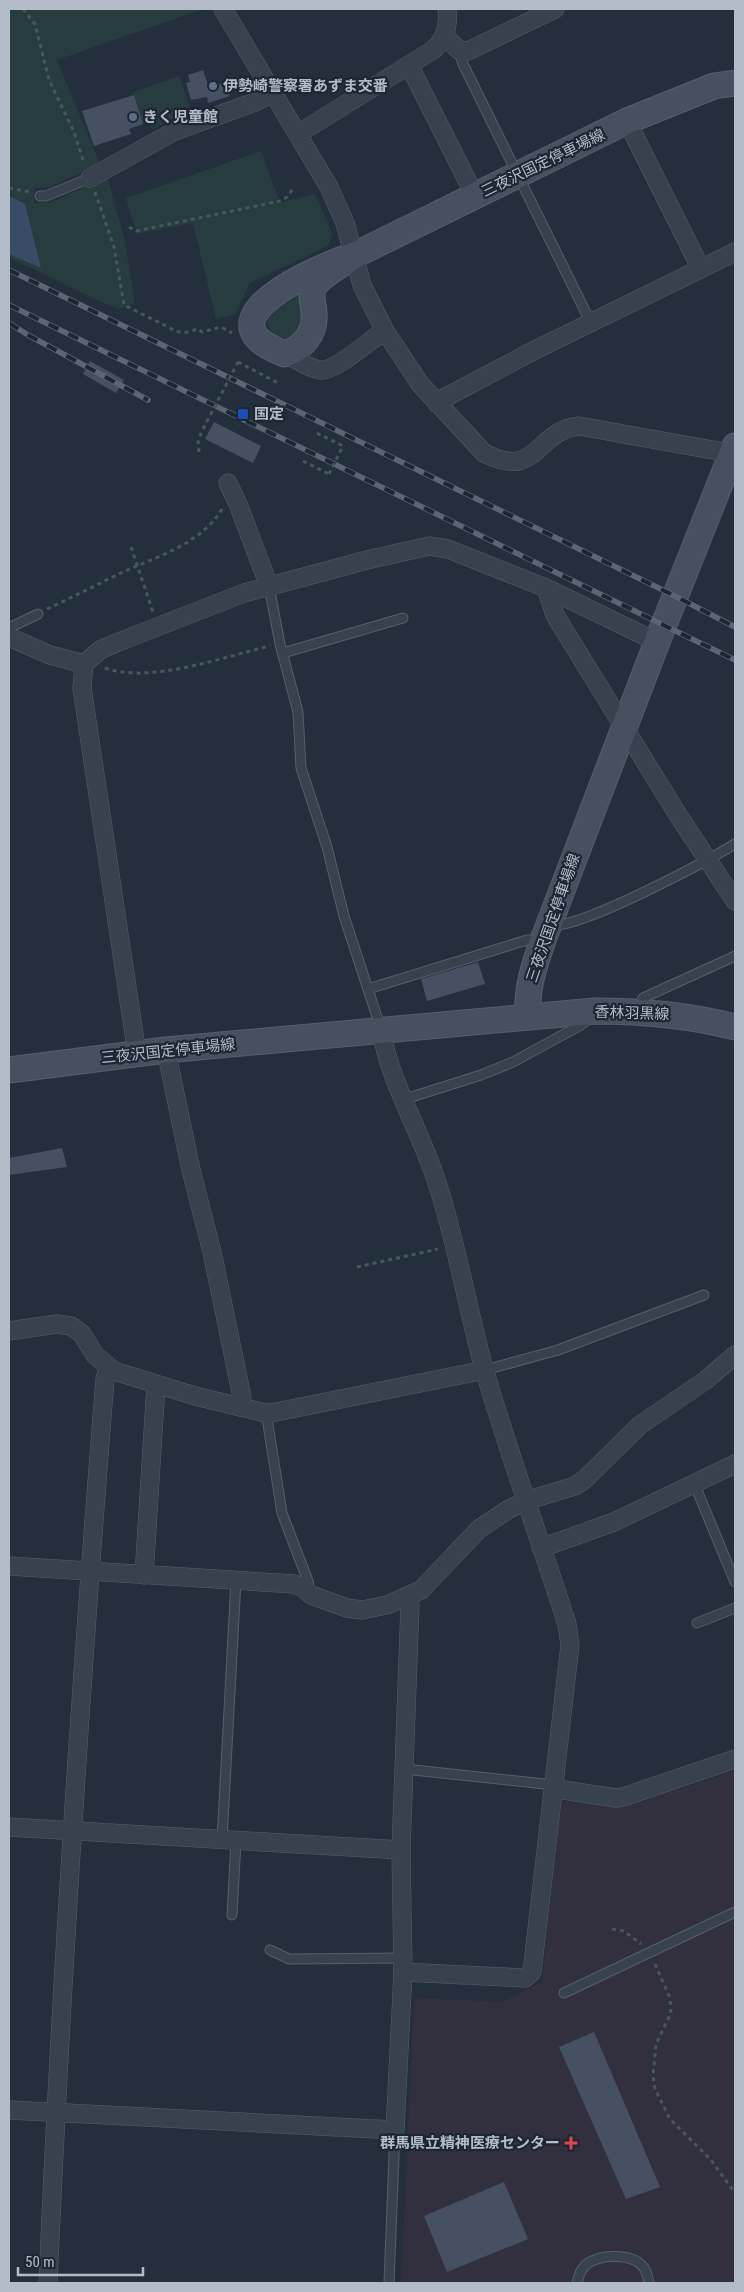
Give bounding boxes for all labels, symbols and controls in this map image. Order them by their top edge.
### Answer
place label: 伊勢崎警察署あずま交番 [223,77,388,95]
marker: 伊勢崎警察署あずま交番 [207,80,219,92]
place label: きく児童館 [143,108,218,126]
marker: きく児童館 [127,111,139,123]
street label: 三夜沢国定停車場線 [478,125,608,201]
place label: 国定 [254,405,284,423]
marker: 国定 [236,407,250,421]
street label: 三夜沢国定停車場線 [523,851,583,985]
street label: 香林羽黒線 [594,1003,670,1023]
street label: 三夜沢国定停車場線 [100,1035,236,1067]
place label: 群馬県立精神医療センター [380,2134,560,2152]
marker: 群馬県立精神医療センター [564,2136,578,2150]
scale bar [18,2244,142,2276]
text: 50 m [25,2253,55,2271]

